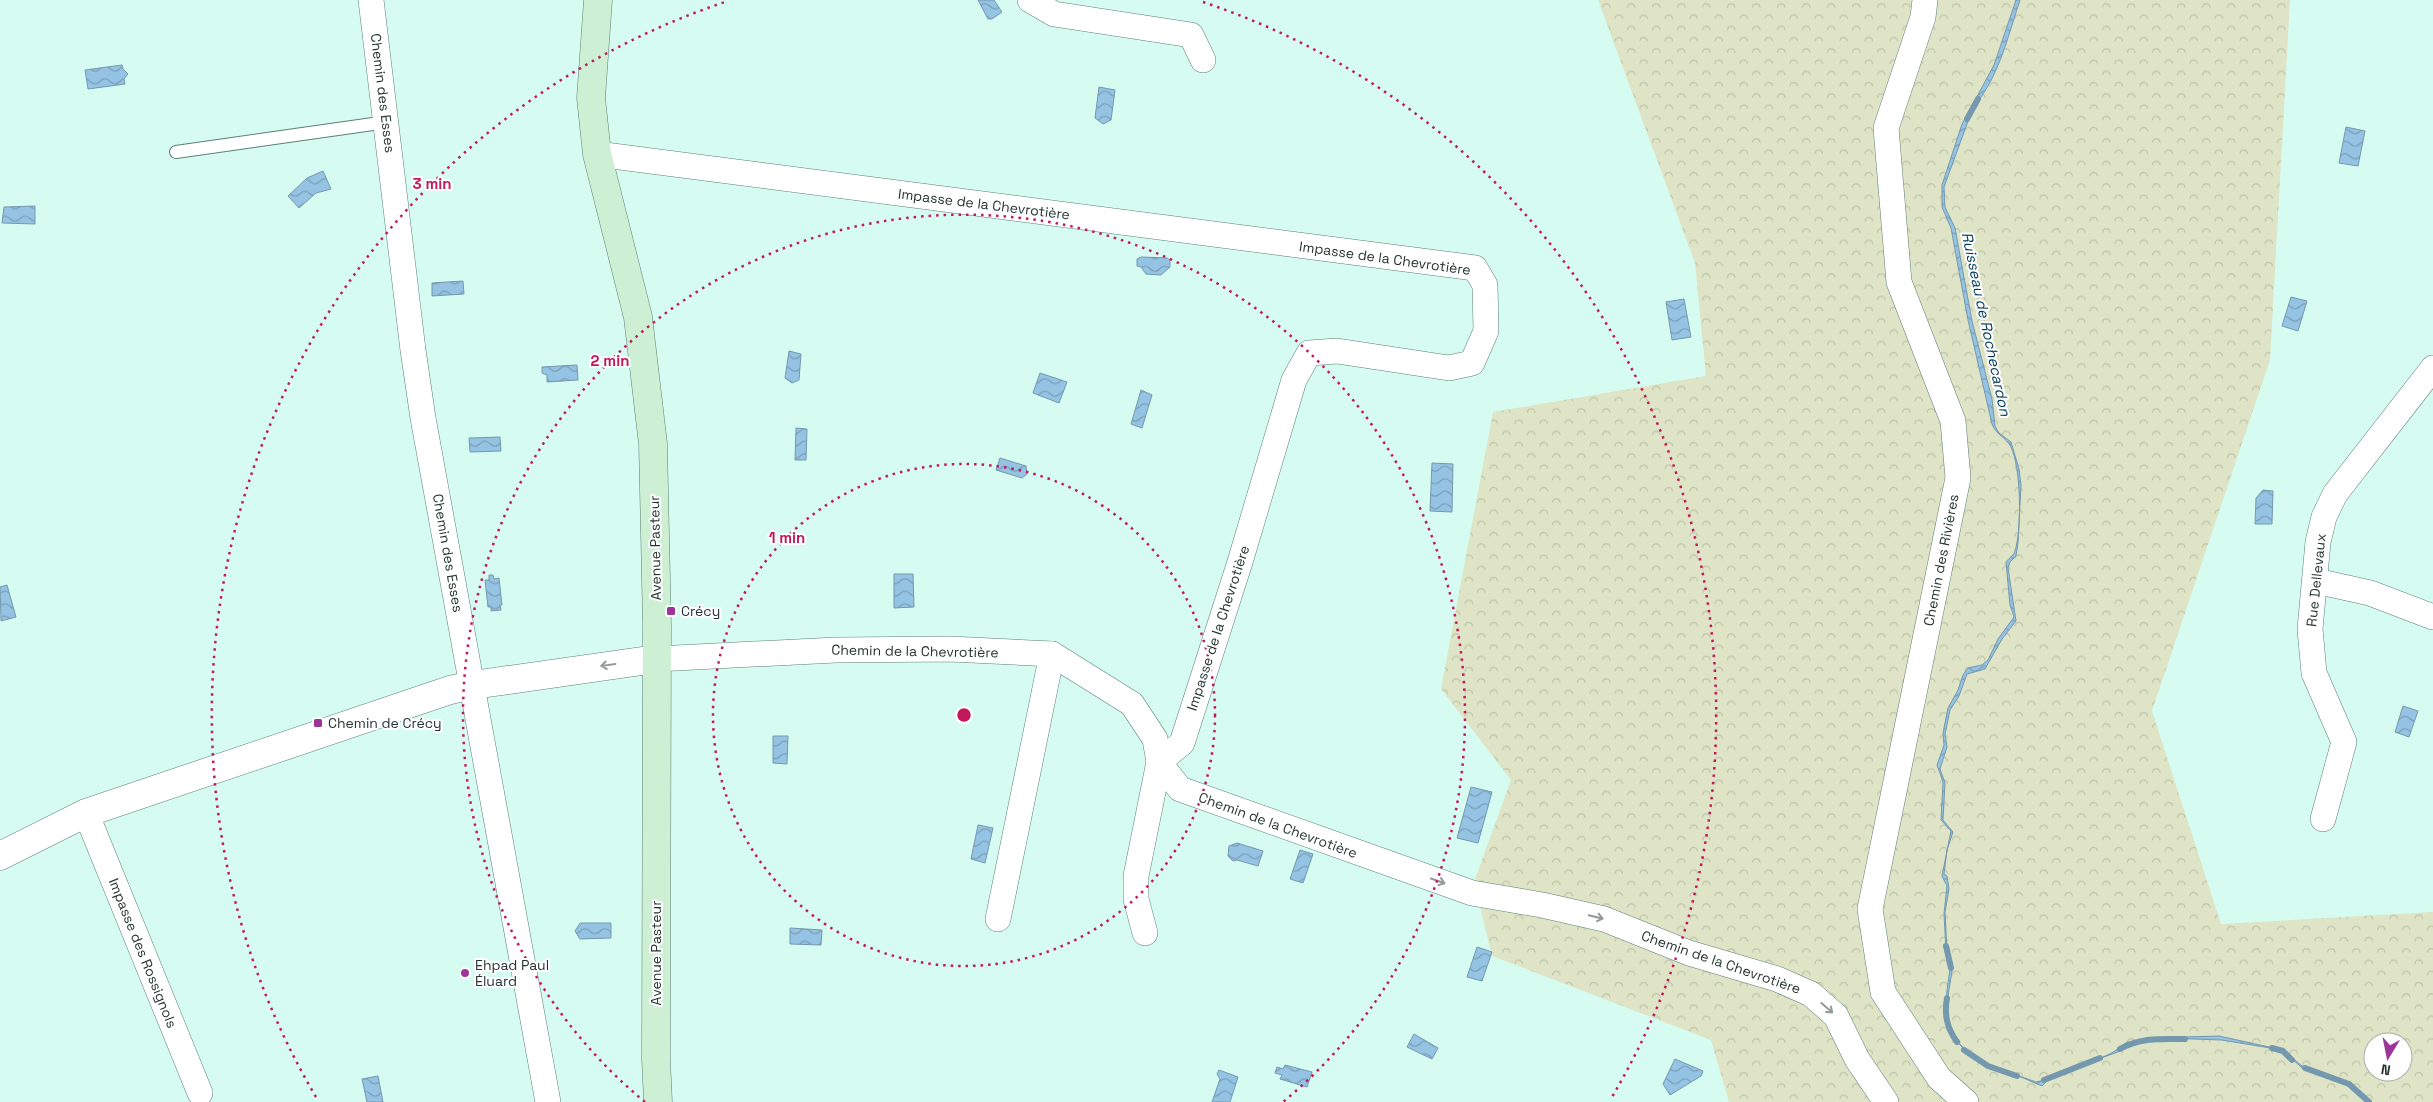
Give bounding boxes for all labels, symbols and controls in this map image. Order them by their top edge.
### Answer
street label: Chemin des Esses [367,32,399,154]
text: 3 min [413,174,451,193]
street label: Impasse de la Chevrotière [897,185,1071,223]
water label: Ruisseau de Rochecardon [1958,230,2015,418]
street label: Impasse de la Chevrotière [1298,237,1472,279]
text: 2 min [591,351,629,370]
street label: Chemin des Esses [429,492,467,614]
street label: Chemin des Rivières [1919,493,1963,627]
street label: Avenue Pasteur [645,495,665,601]
text: 1 min [769,528,805,547]
street label: Rue Dellevaux [2302,532,2330,628]
street label: Impasse de la Chevrotière [1183,543,1253,713]
place label: Crécy [681,602,720,620]
marker: Crécy [665,605,677,617]
street label: Chemin de la Chevrotière [831,641,999,661]
one-way arrow [600,661,616,671]
centre of rings [955,706,973,724]
place label: Chemin de Crécy [328,714,442,732]
marker: Chemin de Crécy [312,717,324,729]
street label: Chemin de la Chevrotière [1196,788,1360,862]
street label: Impasse des Rossignols [105,875,181,1031]
one-way arrow [1429,877,1445,887]
street label: Avenue Pasteur [647,901,665,1005]
one-way arrow [1587,913,1603,922]
street label: Chemin de la Chevrotière [1639,926,1803,998]
place label: Ehpad Paul Éluard [475,956,549,990]
marker: Ehpad Paul Éluard [459,967,471,979]
one-way arrow [1820,1002,1833,1014]
north arrow [2363,1032,2413,1082]
text: N [2380,1060,2392,1079]

